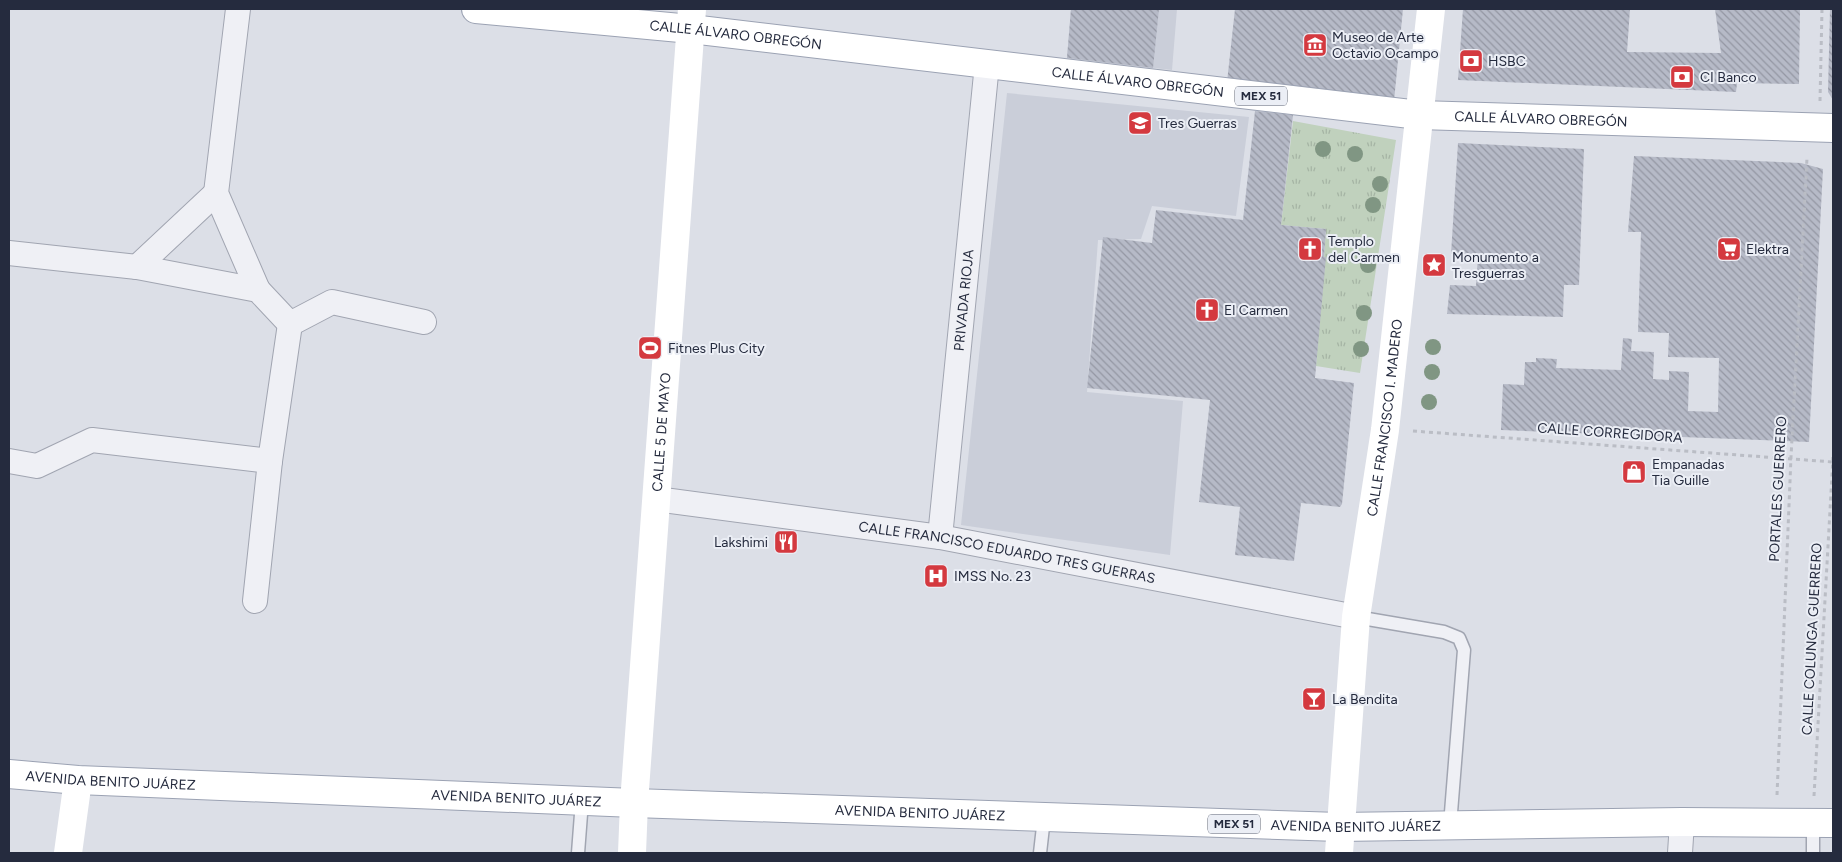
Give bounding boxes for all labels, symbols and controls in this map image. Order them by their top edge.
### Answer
street label: CALLE ÁLVARO OBREGÓN [649,17,823,53]
place label: Museo de Arte Octavio Ocampo [1332,29,1439,62]
museum icon: Museo de Arte Octavio Ocampo [1302,32,1328,58]
bank icon: HSBC [1458,48,1484,74]
place label: HSBC [1488,53,1526,70]
street label: CALLE ÁLVARO OBREGÓN [1051,63,1225,100]
bank icon: CI Banco [1669,64,1695,90]
place label: CI Banco [1700,69,1757,86]
road number: MEX 51 [1235,86,1287,105]
street label: CALLE ÁLVARO OBREGÓN [1454,108,1628,130]
school or university icon: Tres Guerras [1127,110,1153,136]
place label: Tres Guerras [1158,115,1237,132]
place label: Templo del Carmen [1328,233,1400,266]
church icon: Templo del Carmen [1297,236,1323,262]
supermarket icon: Elektra [1716,236,1742,262]
place label: Elektra [1746,241,1789,258]
street label: PRIVADA RIOJA [950,248,977,352]
place label: Monumento a Tresguerras [1452,249,1539,282]
place icon: Monumento a Tresguerras [1421,252,1447,278]
church icon: El Carmen [1194,297,1220,323]
place label: El Carmen [1224,302,1288,319]
street label: CALLE FRANCISCO I. MADERO [1363,318,1406,517]
sports icon: Fitnes Plus City [637,335,663,361]
place label: Fitnes Plus City [668,340,765,357]
street label: CALLE 5 DE MAYO [648,372,674,492]
street label: PORTALES GUERRERO [1766,416,1790,562]
street label: CALLE CORREGIDORA [1537,419,1684,447]
place label: Empanadas Tia Guille [1652,456,1724,489]
shop icon: Empanadas Tia Guille [1621,459,1647,485]
street label: CALLE FRANCISCO EDUARDO TRES GUERRAS [858,518,1157,587]
restaurant icon: Lakshimi [773,529,799,555]
place label: Lakshimi [714,534,768,551]
street label: CALLE COLUNGA GUERRERO [1798,542,1826,736]
hospital icon: IMSS No. 23 [923,563,949,589]
place label: IMSS No. 23 [954,568,1031,585]
bar icon: La Bendita [1301,686,1327,712]
place label: La Bendita [1332,691,1398,708]
street label: AVENIDA BENITO JUÁREZ [25,767,196,793]
street label: AVENIDA BENITO JUÁREZ [431,786,602,810]
street label: AVENIDA BENITO JUÁREZ [835,801,1006,824]
road number: MEX 51 [1208,814,1260,834]
street label: AVENIDA BENITO JUÁREZ [1270,816,1441,836]

